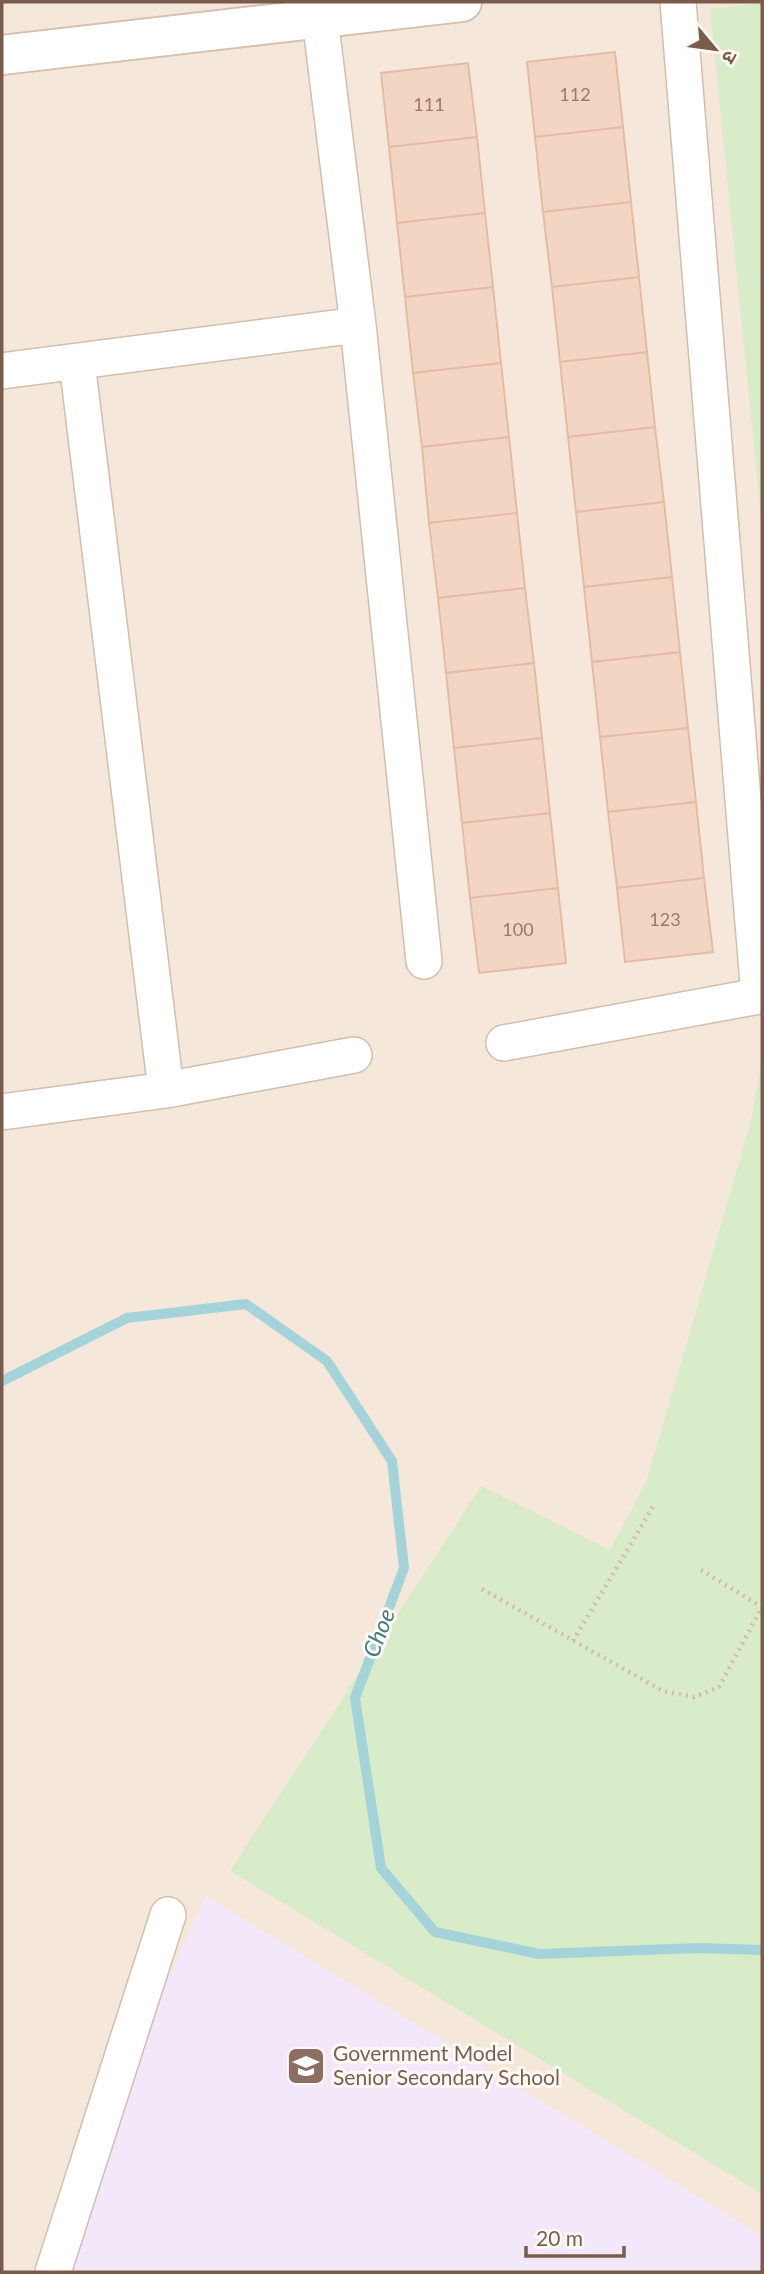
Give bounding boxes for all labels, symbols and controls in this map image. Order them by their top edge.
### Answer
north arrow [680,14,750,84]
text: उ [717,47,743,69]
house number: 112 [559,83,591,105]
house number: 111 [413,93,445,115]
house number: 123 [649,908,681,930]
house number: 100 [502,918,534,940]
water label: Choe [356,1605,400,1661]
place label: Government Model Senior Secondary School [333,2040,560,2089]
school or university icon: Government Model Senior Secondary School [285,2045,327,2087]
scale bar [526,2214,624,2258]
text: 20 m [536,2225,583,2250]

